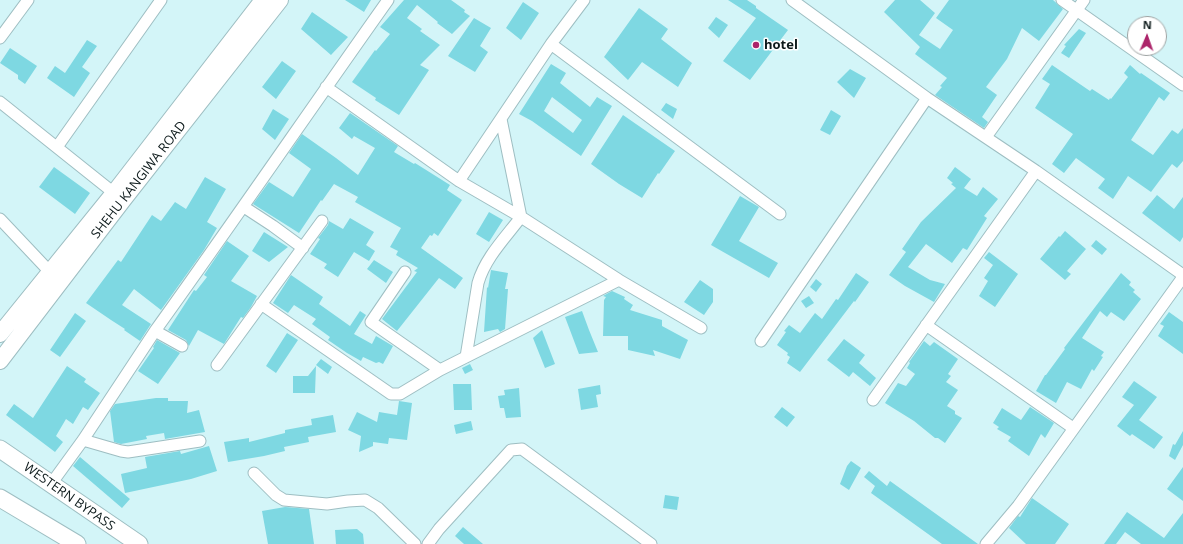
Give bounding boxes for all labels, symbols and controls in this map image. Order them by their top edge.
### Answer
north arrow [1127,16,1167,56]
text: N [1143,17,1152,32]
place label: hotel [764,37,798,53]
marker: hotel [751,40,761,50]
street label: SHEHU KANGIWA ROAD [88,118,190,242]
street label: WESTERN BYPASS [20,460,118,534]

